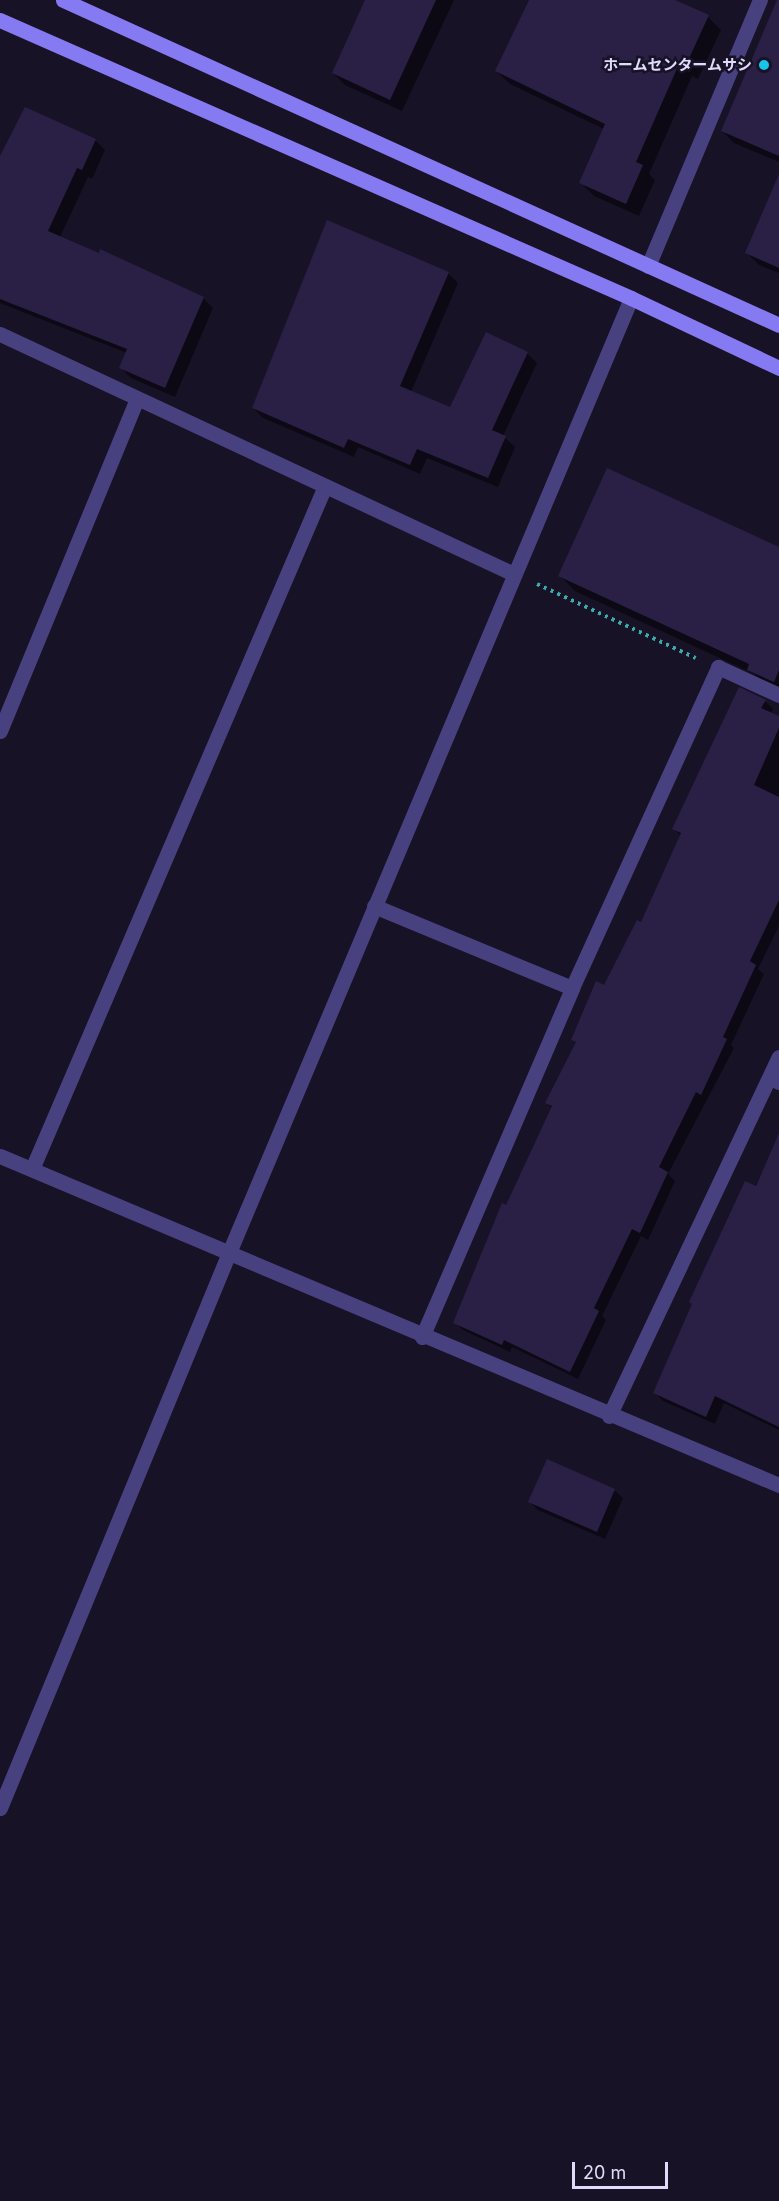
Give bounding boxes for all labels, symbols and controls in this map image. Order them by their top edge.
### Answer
place label: ホームセンタームサシ [602,56,752,74]
marker: ホームセンタームサシ [757,58,771,72]
scale bar [575,2150,671,2188]
text: 20 m [583,2162,626,2183]

